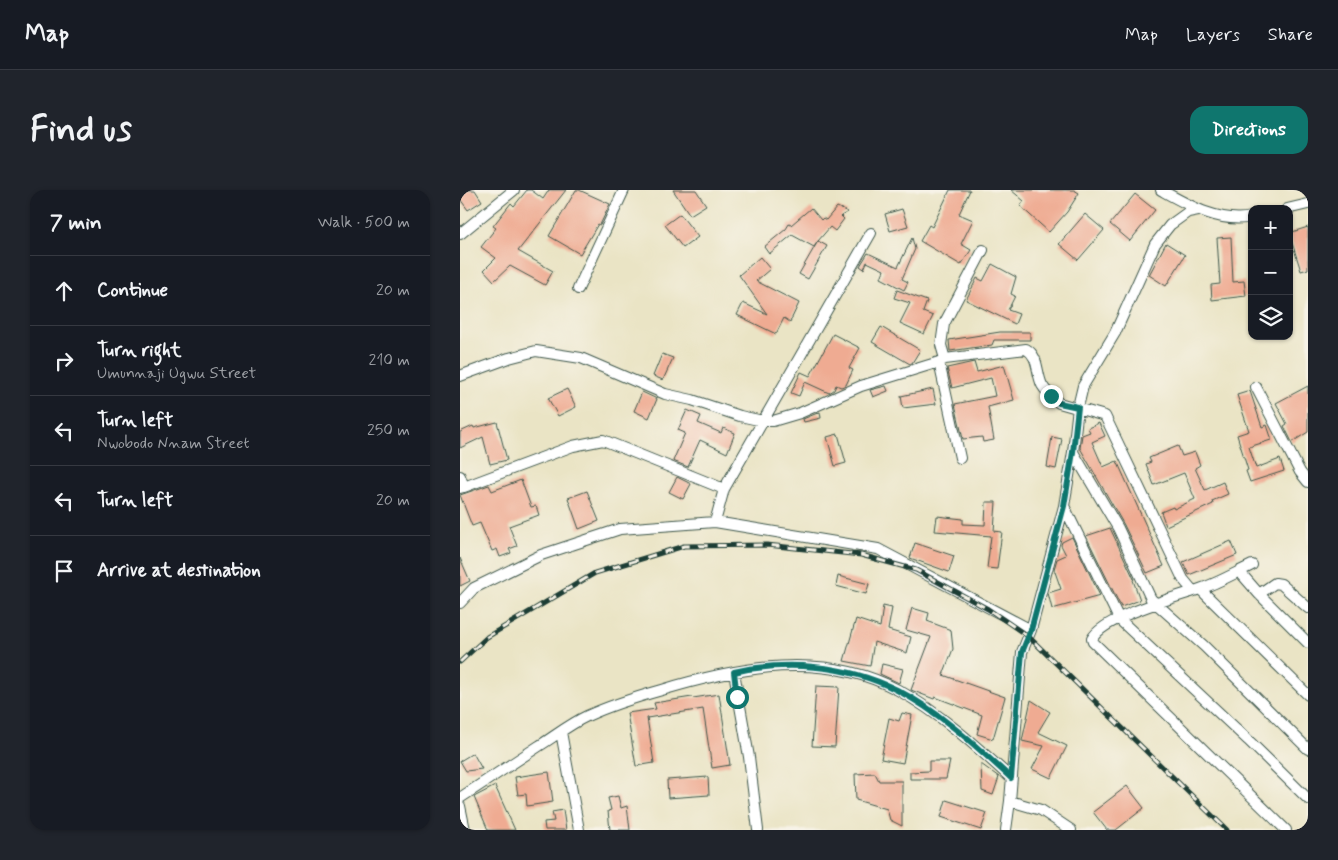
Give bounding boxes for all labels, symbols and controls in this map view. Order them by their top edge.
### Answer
text: Map [25,19,69,50]
text: Map [1125,23,1158,47]
text: Layers [1186,23,1240,47]
text: Share [1268,23,1313,47]
button: Directions [1190,106,1308,154]
text: Find us [30,107,132,153]
map controls [1248,205,1293,340]
button: + [1248,205,1293,250]
text: 7 min [50,209,102,237]
text: Walk · 500 m [318,212,410,233]
button: − [1248,250,1293,295]
icon: ahead [50,277,78,305]
text: Continue [97,278,168,303]
text: 20 m [376,280,410,301]
button: layers [1248,295,1293,340]
text: Turn right [97,338,181,363]
icon: right [50,347,78,375]
text: 210 m [369,350,410,371]
text: Umunnaji Ugwu Street [97,363,256,384]
route end [1040,385,1063,408]
text: Turn left [97,408,173,433]
icon: left [50,417,78,445]
text: 250 m [367,420,410,441]
text: Nwobodo Nnam Street [97,433,249,454]
icon: left [50,487,78,515]
text: Turn left [97,488,173,513]
text: 20 m [376,490,410,511]
icon: arrive [50,557,78,585]
text: Arrive at destination [97,558,261,583]
route start [726,686,749,709]

